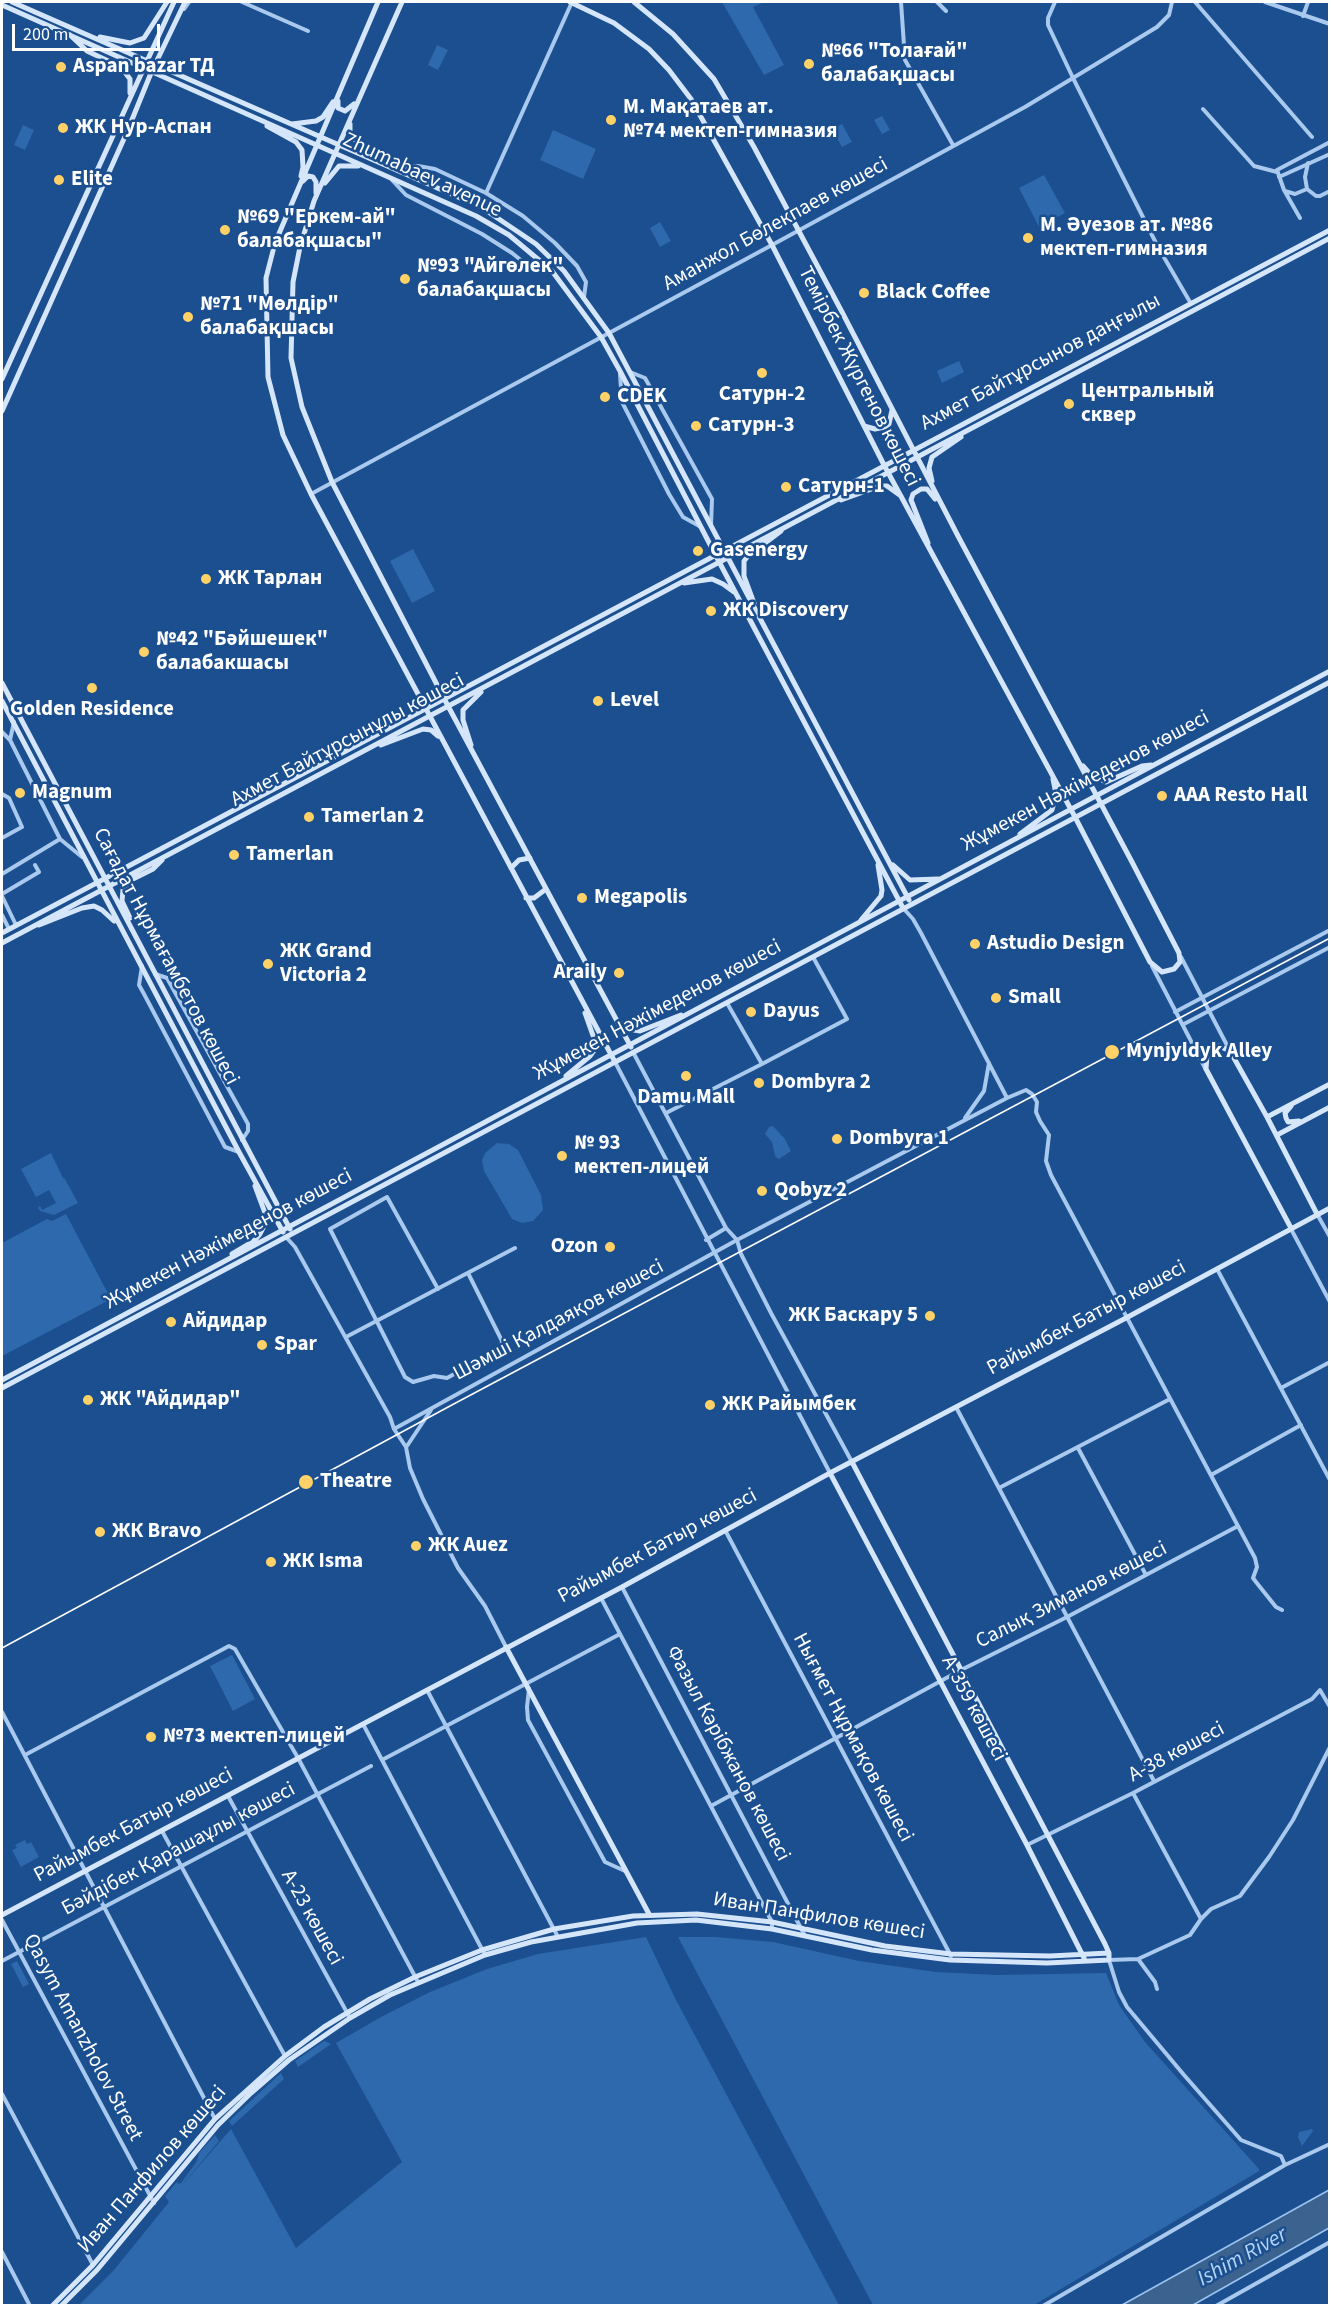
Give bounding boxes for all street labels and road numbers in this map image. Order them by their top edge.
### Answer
street label: Zhumabaev avenue [338,128,506,224]
street label: Аманжол Бөлекпаев көшесі [659,153,893,297]
street label: Темірбек Жүргенов көшесі [791,263,925,491]
street label: Ахмет Байтұрсынов даңғылы [917,289,1165,437]
street label: Ахмет Байтұрсынұлы көшесі [227,669,469,813]
street label: Жұмекен Нәжімеденов көшесі [958,706,1214,858]
street label: Сағадат Нұрмағамбетов көшесі [86,824,244,1090]
street label: Жұмекен Нәжімеденов көшесі [530,935,786,1087]
street label: Жұмекен Нәжімеденов көшесі [101,1164,357,1316]
street label: Шәмші Қалдаяқов көшесі [450,1255,668,1387]
street label: Райымбек Батыр көшесі [983,1256,1191,1382]
street label: Райымбек Батыр көшесі [554,1484,762,1610]
street label: Салық Зиманов көшесі [972,1537,1172,1655]
street label: Нығмет Нұрмақов көшесі [786,1629,918,1847]
street label: Фазыл Кәрібжанов көшесі [659,1642,795,1866]
street label: А-359 көшесі [935,1652,1011,1766]
street label: А-38 көшесі [1125,1717,1229,1789]
street label: Райымбек Батыр көшесі [30,1763,238,1889]
street label: Бәйдібек Қарашаұлы көшесі [58,1778,300,1922]
street label: А-23 көшесі [274,1866,348,1970]
street label: Иван Панфилов көшесі [711,1888,927,1946]
street label: Qasym Amanzholov Street [17,1930,147,2146]
street label: Иван Панфилов көшесі [73,2081,233,2259]

